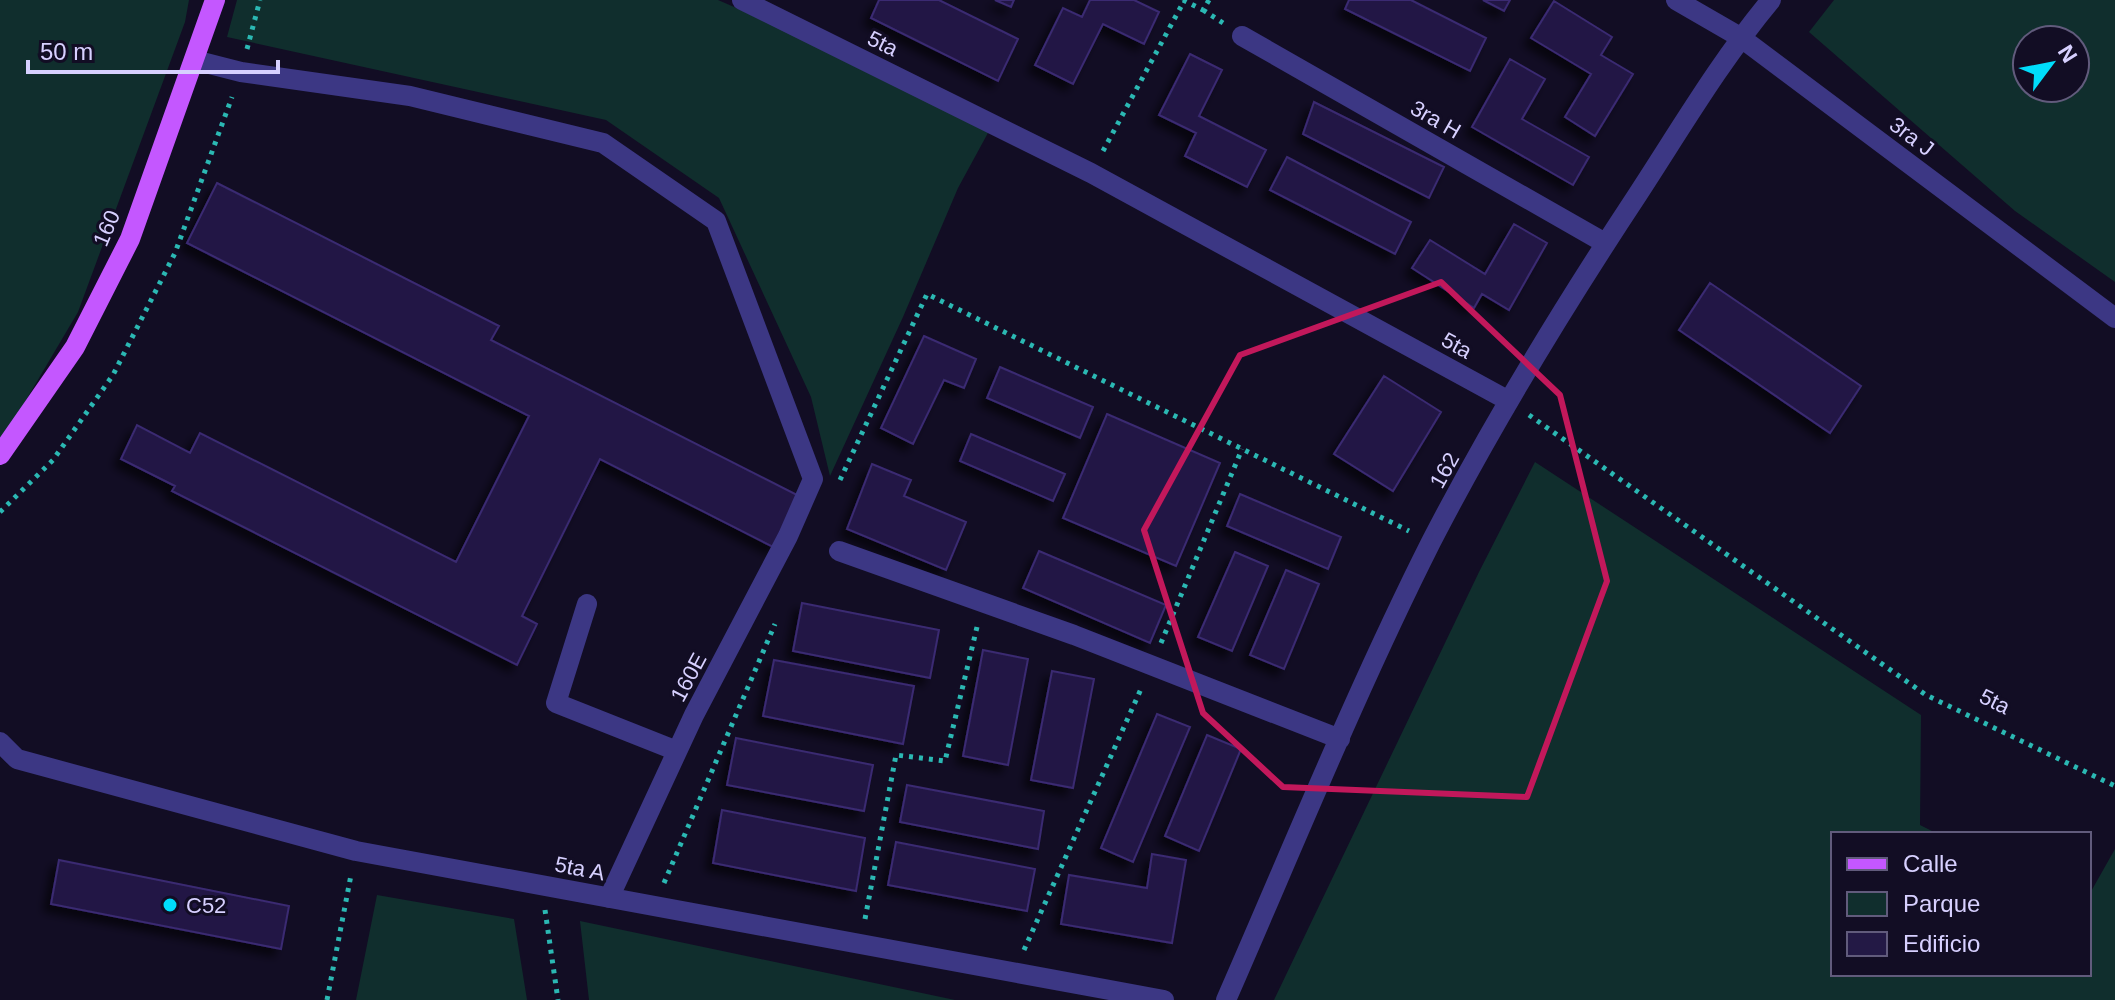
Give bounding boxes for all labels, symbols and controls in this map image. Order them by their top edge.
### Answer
scale bar [28,24,278,74]
north arrow [2011,24,2091,104]
street label: 5ta [864,26,903,62]
text: 50 m [40,38,93,65]
text: N [2053,40,2082,67]
street label: 3ra H [1406,95,1465,144]
street label: 3ra J [1885,112,1939,161]
street label: 160 [88,206,125,250]
street label: 5ta [1437,327,1477,364]
street label: 162 [1425,448,1464,492]
street label: 160E [665,649,712,706]
street label: 5ta [1976,684,2015,720]
legend [1831,832,2091,976]
text: Calle [1903,850,1958,877]
street label: 5ta A [553,851,607,886]
text: Parque [1903,890,1980,917]
place label: C52 [186,893,226,918]
marker: C52 [161,896,179,914]
text: Edificio [1903,930,1980,957]

